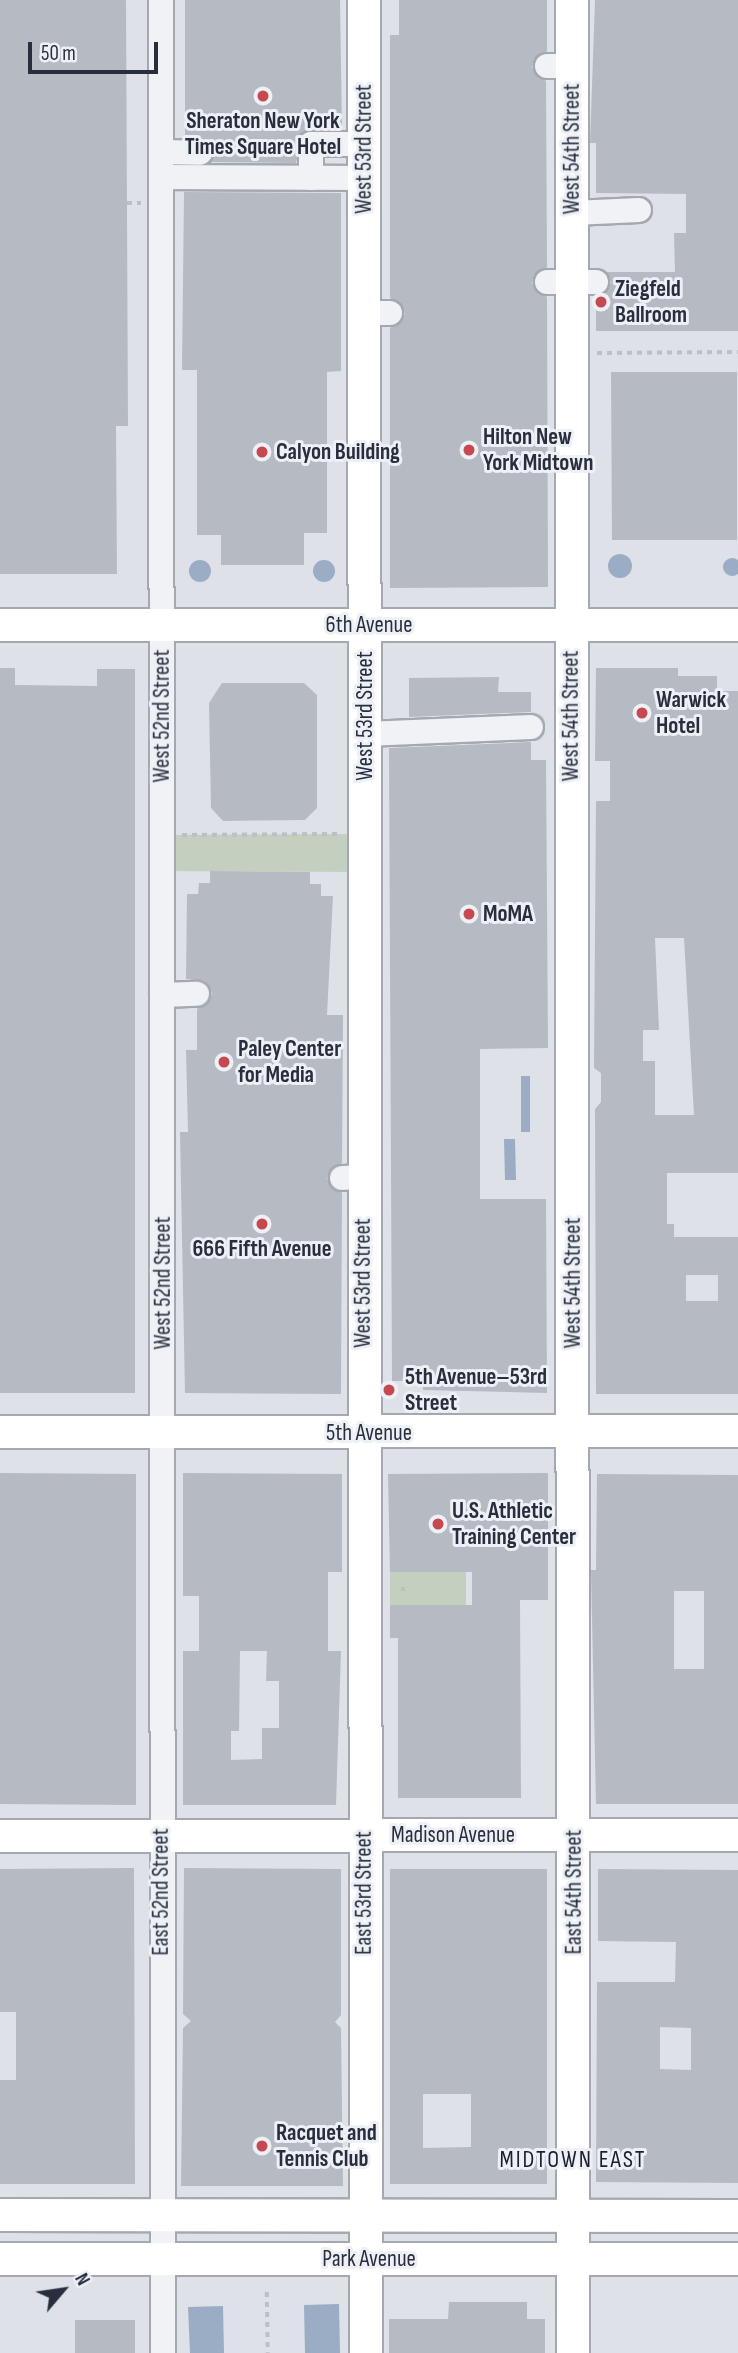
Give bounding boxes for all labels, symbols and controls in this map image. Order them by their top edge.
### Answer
scale bar [32,28,161,72]
text: 50 m [41,41,76,66]
street label: West 53rd Street [350,84,378,214]
street label: West 54th Street [558,84,586,214]
marker: Sheraton New York Times Square Hotel [255,88,271,104]
place label: Sheraton New York Times Square Hotel [185,107,341,161]
place label: Ziegfeld Ballroom [615,275,687,329]
marker: Ziegfeld Ballroom [593,294,609,310]
place label: Hilton New York Midtown [483,423,593,477]
place label: Calyon Building [276,438,400,466]
marker: Hilton New York Midtown [461,442,477,458]
marker: Calyon Building [254,444,270,460]
street label: 6th Avenue [326,611,412,639]
street label: West 52nd Street [148,649,176,783]
street label: West 53rd Street [351,651,379,781]
street label: West 54th Street [557,651,585,781]
place label: Warwick Hotel [656,686,726,740]
marker: Warwick Hotel [634,705,650,721]
place label: MoMA [483,900,533,928]
marker: MoMA [461,906,477,922]
place label: Paley Center for Media [238,1035,341,1089]
marker: Paley Center for Media [216,1054,232,1070]
street label: West 52nd Street [149,1216,177,1350]
marker: 666 Fifth Avenue [254,1216,270,1232]
street label: West 53rd Street [349,1218,377,1348]
street label: West 54th Street [559,1218,587,1348]
place label: 666 Fifth Avenue [193,1235,331,1263]
place label: 5th Avenue–53rd Street [405,1363,547,1417]
marker: 5th Avenue–53rd Street [379,1380,399,1400]
street label: 5th Avenue [326,1419,412,1447]
place label: U.S. Athletic Training Center [452,1497,576,1551]
marker: U.S. Athletic Training Center [430,1516,446,1532]
street label: Madison Avenue [391,1821,515,1849]
street label: East 52nd Street [147,1828,175,1956]
street label: East 54th Street [560,1830,588,1954]
street label: East 53rd Street [350,1831,378,1955]
place label: Racquet and Tennis Club [276,2119,377,2173]
marker: Racquet and Tennis Club [254,2138,270,2154]
district label: MIDTOWN EAST [501,2146,645,2174]
street label: Park Avenue [322,2245,416,2273]
north arrow [28,2255,98,2325]
text: N [69,2270,94,2290]

